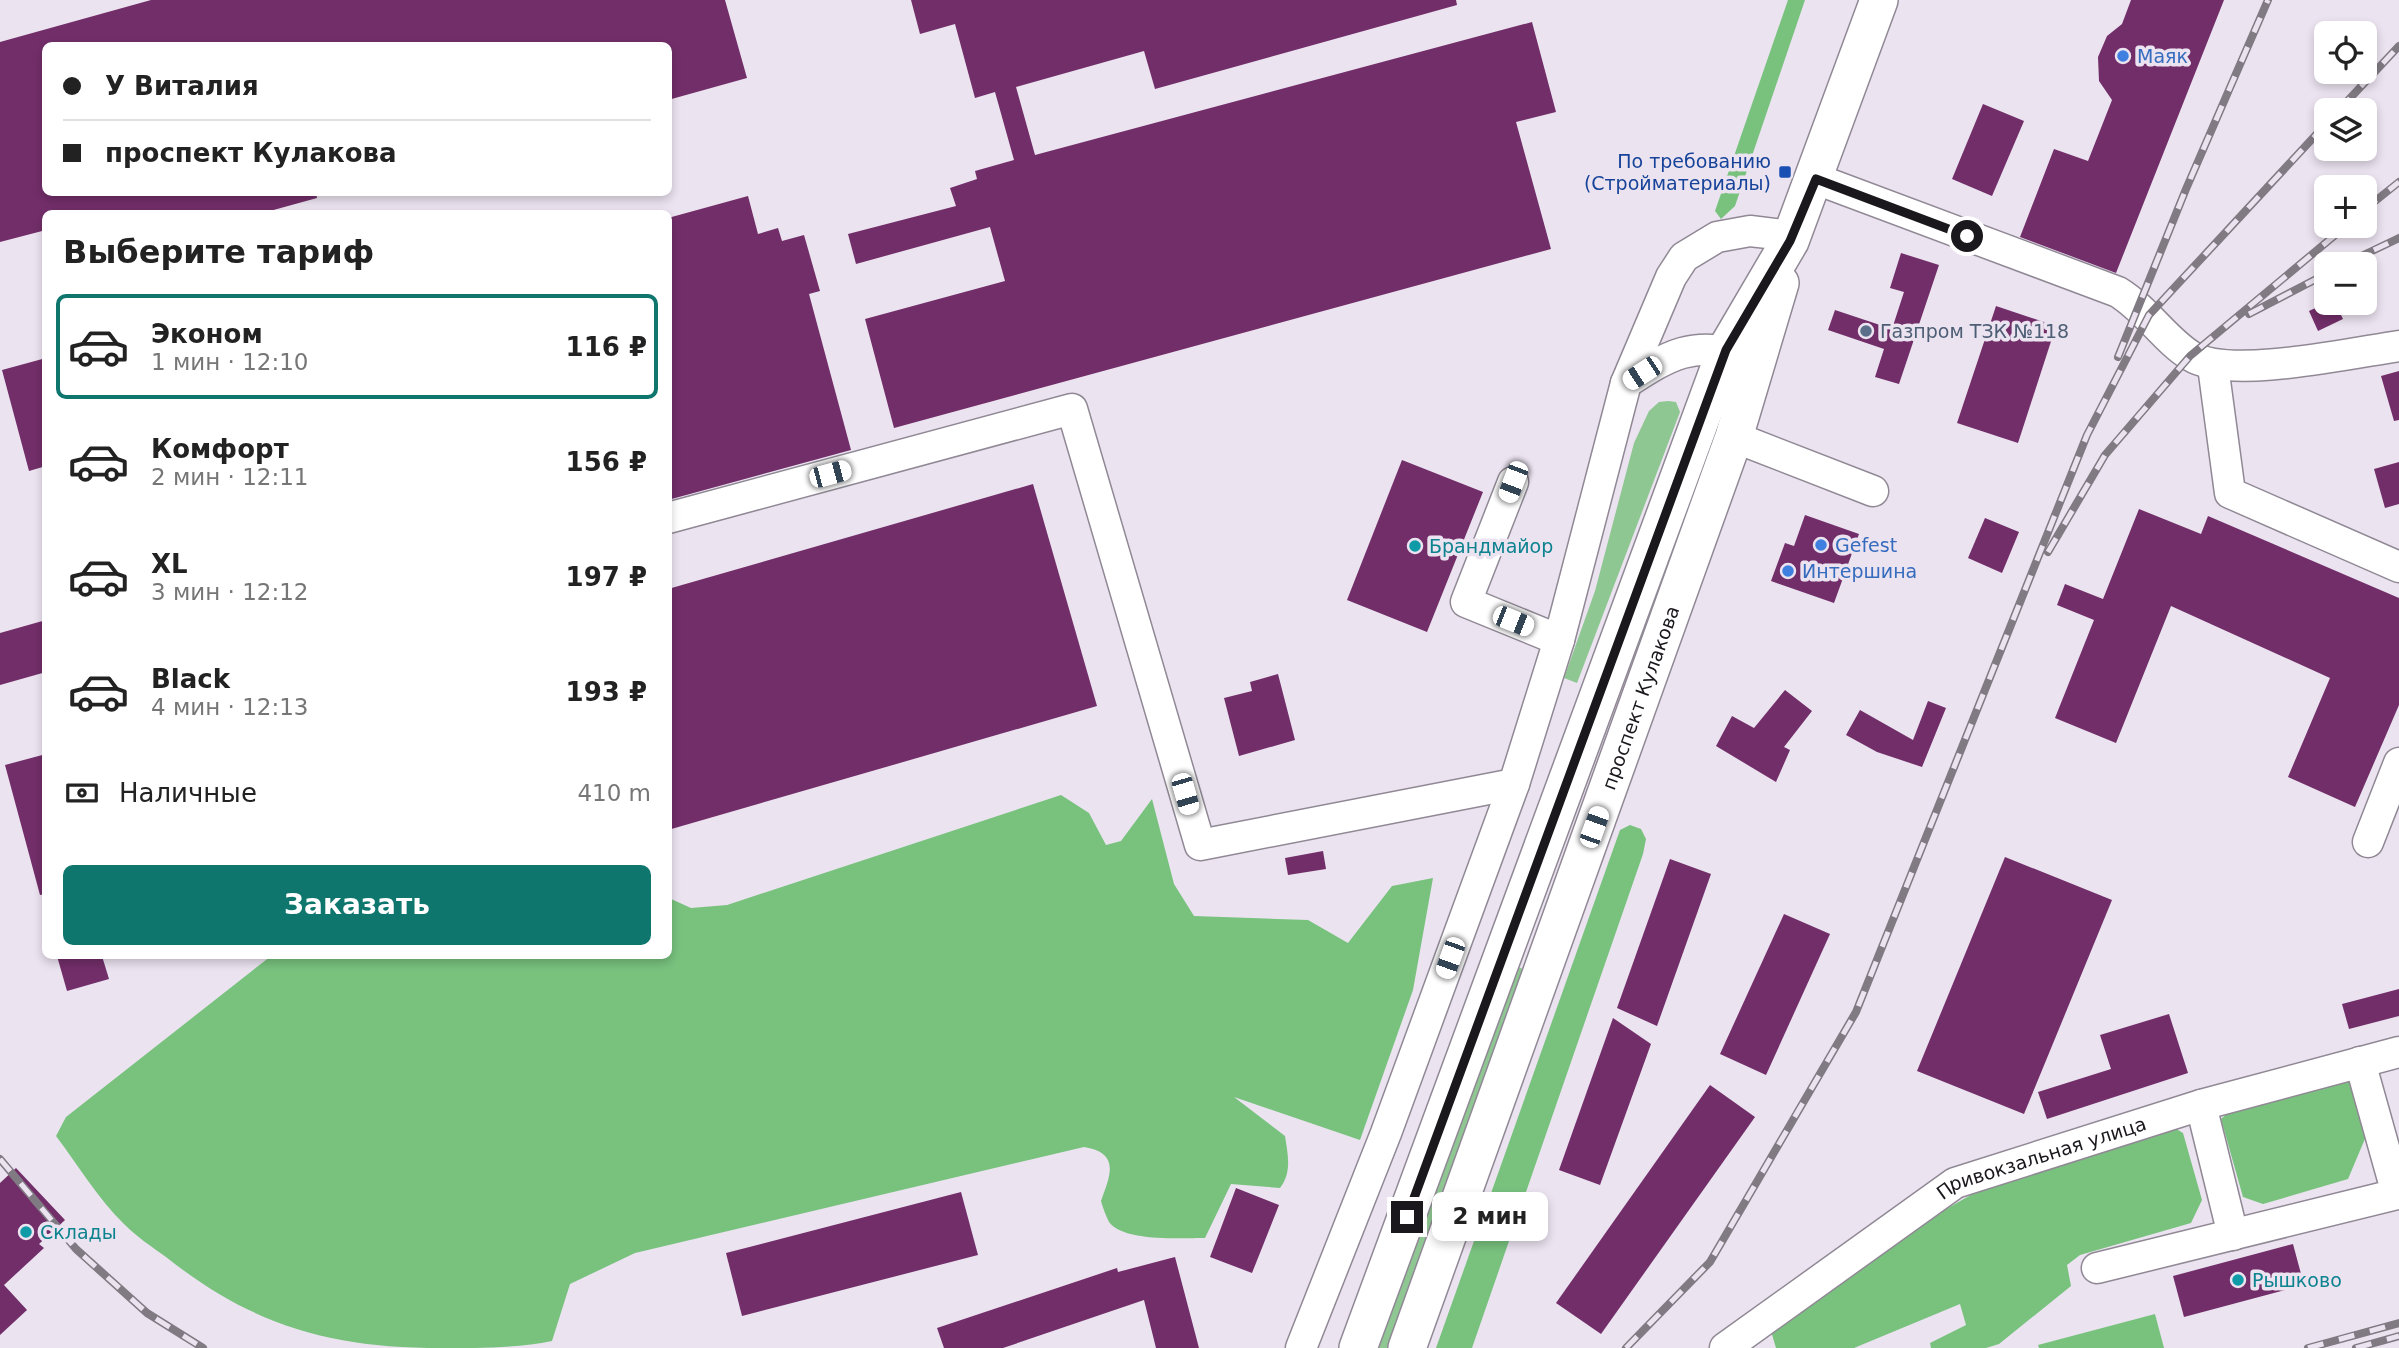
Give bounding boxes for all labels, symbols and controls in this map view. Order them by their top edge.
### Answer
map controls [2314,21,2377,315]
button: locate [2314,21,2377,84]
place label: Маяк [2137,45,2188,67]
marker: Маяк [2115,48,2131,64]
text: У Виталия [105,71,259,101]
button: layers [2314,98,2377,161]
text: проспект Кулакова [105,138,397,168]
place label: По требованию (Стройматериалы) [1584,150,1771,194]
marker: По требованию (Стройматериалы) [1777,164,1793,180]
button: + [2314,175,2377,238]
route start [1951,220,1983,252]
text: Выберите тариф [63,233,374,271]
button: − [2314,252,2377,315]
icon: car [67,315,130,378]
text: Эконом [151,319,263,349]
place label: Газпром ТЗК №118 [1880,320,2069,342]
marker: Газпром ТЗК №118 [1858,323,1874,339]
text: 116 ₽ [566,332,647,362]
text: 1 мин · 12:10 [151,349,309,375]
car [1619,353,1666,393]
icon: car [67,430,130,493]
text: Комфорт [151,434,289,464]
text: 156 ₽ [566,447,647,477]
car [807,458,854,490]
car [1496,459,1531,505]
text: 2 мин · 12:11 [151,464,309,490]
place label: Gefest [1835,534,1897,556]
place label: Брандмайор [1429,535,1553,557]
marker: Gefest [1813,537,1829,553]
marker: Брандмайор [1407,538,1423,554]
icon: car [67,545,130,608]
text: XL [151,549,188,579]
place label: Интершина [1802,560,1917,582]
text: 197 ₽ [566,562,647,592]
marker: Интершина [1780,563,1796,579]
text: 3 мин · 12:12 [151,579,309,605]
car [1490,603,1537,639]
street label: проспект Кулакова [1597,603,1684,793]
icon: car [67,660,130,723]
text: Black [151,664,230,694]
text: 193 ₽ [566,677,647,707]
text: 4 мин · 12:13 [151,694,309,720]
car [1170,771,1201,817]
icon: cash [63,774,101,812]
text: Наличные [119,778,257,808]
text: 410 m [577,780,651,806]
car [1577,804,1612,850]
button: Заказать [63,865,651,945]
car [1433,935,1468,981]
street label: Привокзальная улица [1932,1112,2149,1204]
callout: 2 мин [1432,1192,1547,1242]
route end [1391,1201,1423,1233]
text: 2 мин [1453,1203,1527,1229]
place label: Склады [40,1221,117,1243]
marker: Склады [18,1224,34,1240]
place label: Рышково [2252,1269,2342,1291]
marker: Рышково [2230,1272,2246,1288]

